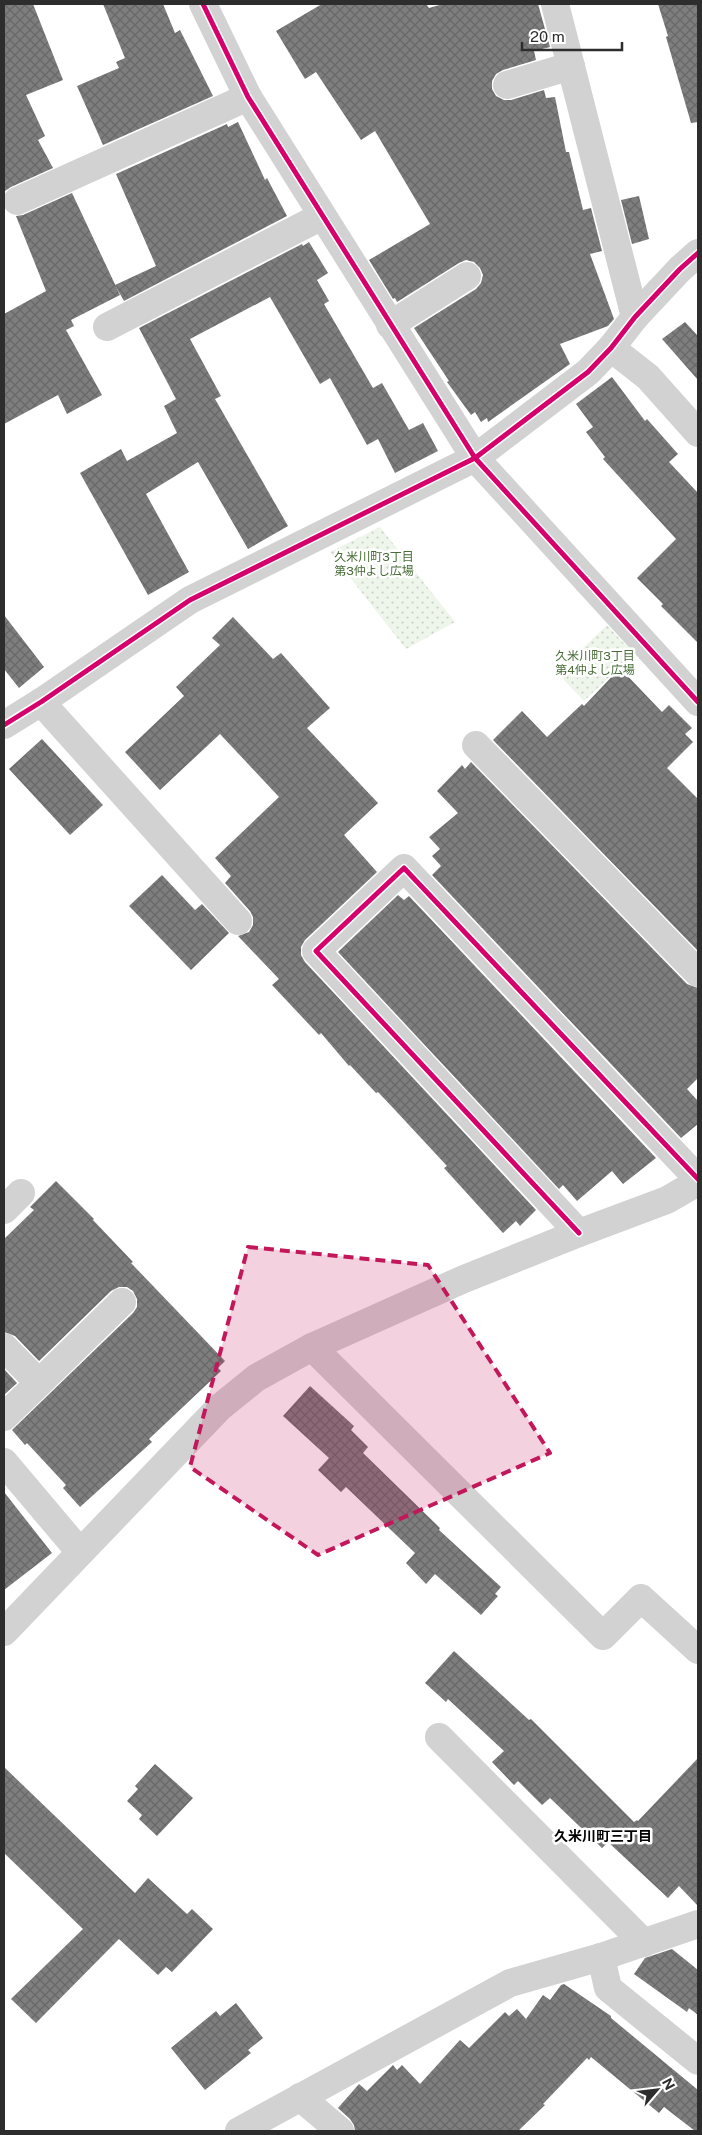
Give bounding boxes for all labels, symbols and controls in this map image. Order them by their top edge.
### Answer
scale bar [522,20,622,52]
text: 20 m [530,28,565,45]
park label: 久米川町3丁目 第3仲よし広場 [334,550,414,578]
park label: 久米川町3丁目 第4仲よし広場 [555,649,635,677]
district label: 久米川町三丁目 [554,1828,652,1844]
north arrow [632,2065,682,2115]
text: N [659,2075,678,2092]

